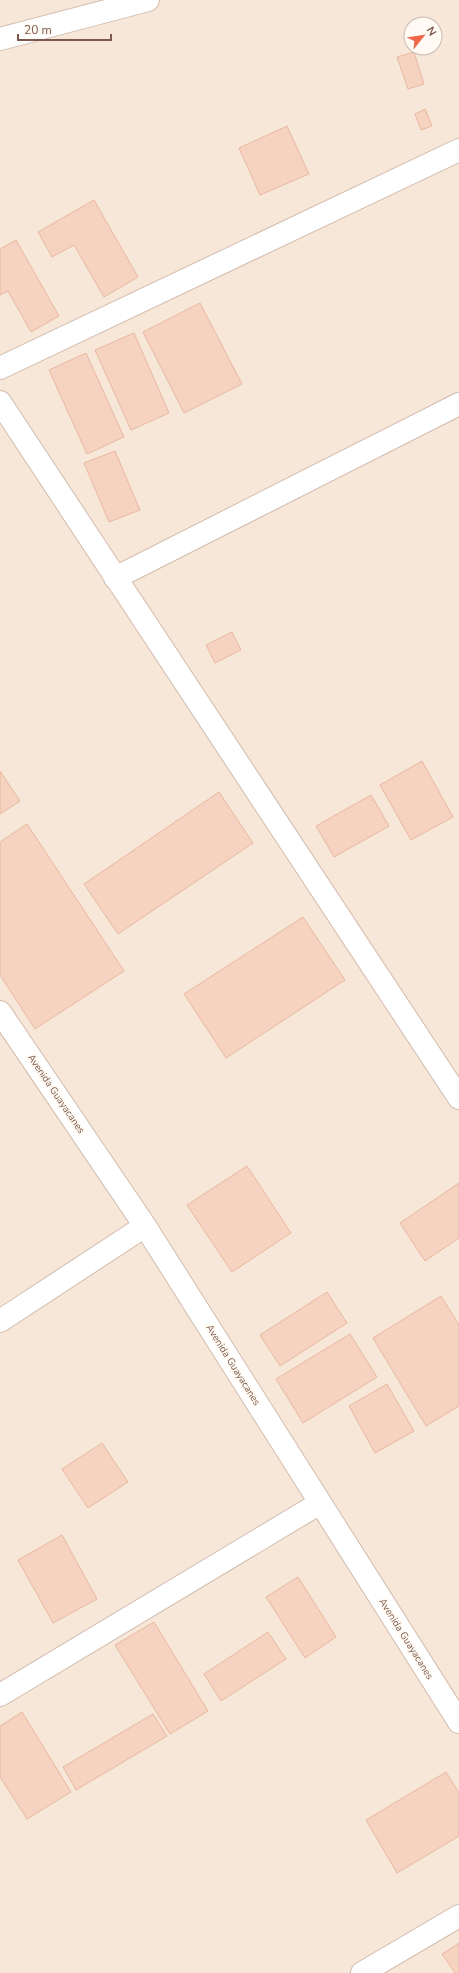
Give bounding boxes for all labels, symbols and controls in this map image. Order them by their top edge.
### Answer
scale bar [18,16,111,42]
north arrow [403,16,443,56]
text: 20 m [24,22,52,38]
text: N [423,24,440,39]
street label: Avenida Guayacanes [24,1051,88,1137]
street label: Avenida Guayacanes [202,1322,264,1408]
street label: Avenida Guayacanes [375,1596,437,1682]

